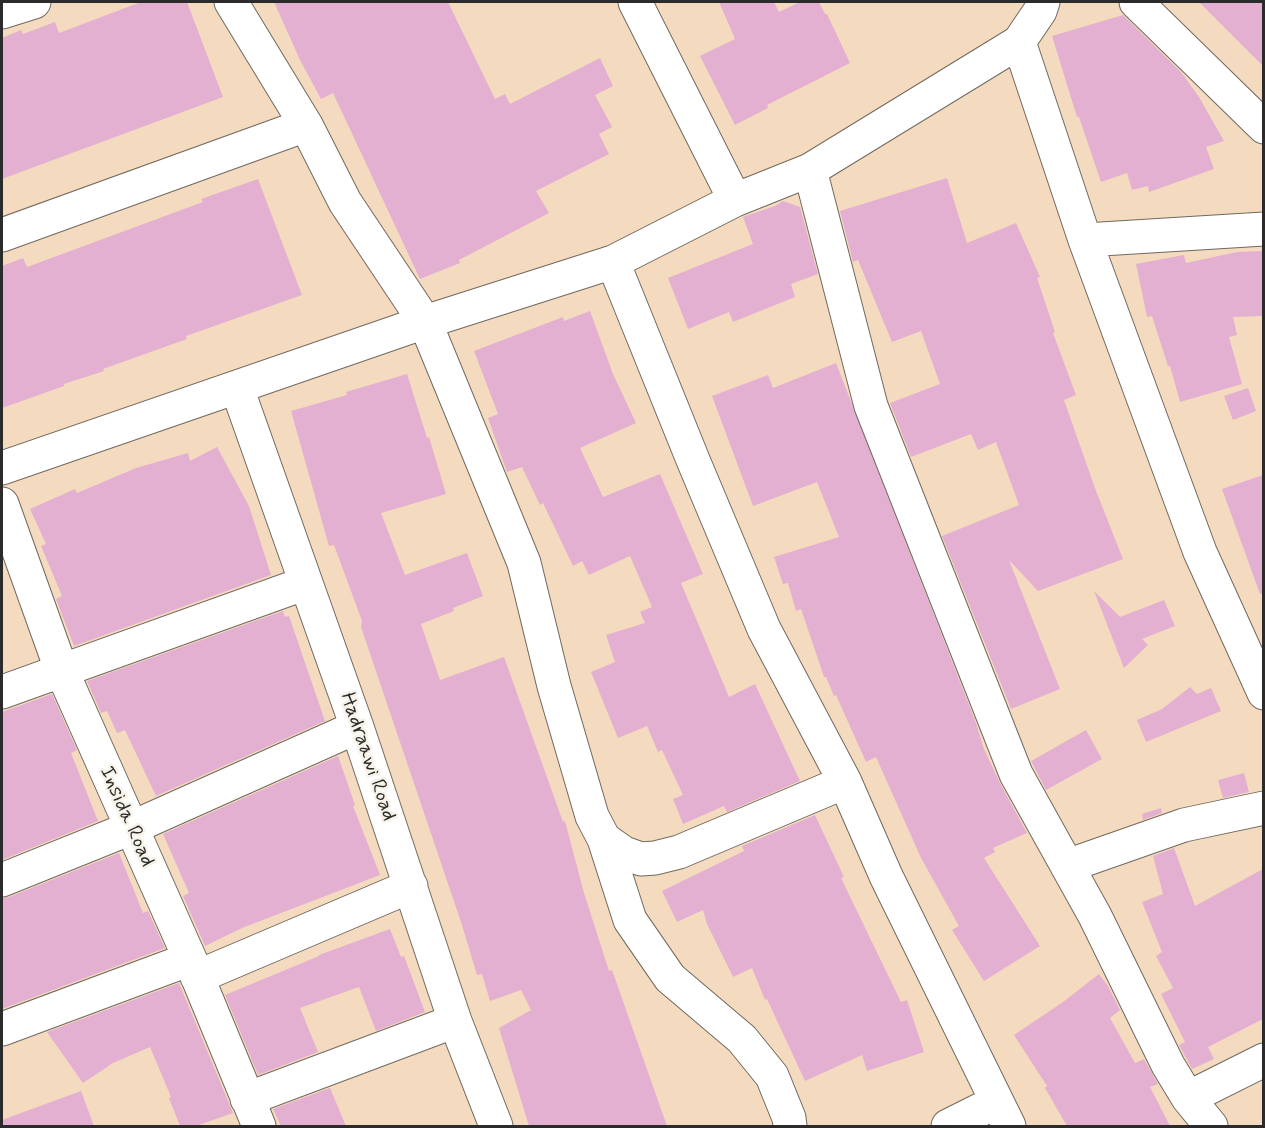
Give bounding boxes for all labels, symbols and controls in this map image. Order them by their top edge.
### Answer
street label: Hadraawi Road [333,689,401,825]
street label: Insida Road [93,763,159,871]

